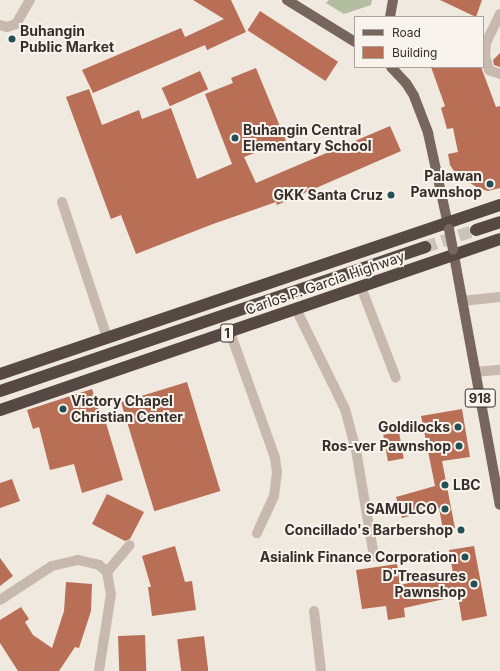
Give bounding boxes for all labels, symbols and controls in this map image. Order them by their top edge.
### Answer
legend [354,16,484,68]
place label: Buhangin Public Market [20,23,114,56]
text: Road [392,25,421,40]
marker: Buhangin Public Market [7,34,17,44]
text: Building [392,45,437,60]
place label: Buhangin Central Elementary School [243,122,372,154]
marker: Buhangin Central Elementary School [230,133,240,143]
place label: Palawan Pawnshop [410,168,482,200]
marker: Palawan Pawnshop [485,179,495,189]
place label: GKK Santa Cruz [274,187,383,203]
marker: GKK Santa Cruz [386,190,396,200]
street label: Carlos P. Garcia Highway [243,248,407,318]
road number: 1 [220,322,234,344]
road number: 918 [464,387,496,409]
place label: Victory Chapel Christian Center [71,393,183,426]
marker: Victory Chapel Christian Center [58,404,68,414]
place label: Goldilocks [378,419,450,435]
marker: Goldilocks [453,422,463,432]
place label: Ros-ver Pawnshop [322,438,451,454]
marker: Ros-ver Pawnshop [454,441,464,451]
place label: LBC [453,477,481,493]
marker: LBC [440,480,450,490]
place label: SAMULCO [366,501,437,517]
marker: SAMULCO [440,504,450,514]
place label: Concillado's Barbershop [285,522,453,538]
marker: Concillado's Barbershop [456,525,466,535]
place label: Asialink Finance Corporation [260,549,457,565]
marker: Asialink Finance Corporation [460,552,470,562]
place label: D'Treasures Pawnshop [383,568,466,600]
marker: D'Treasures Pawnshop [469,579,479,589]

